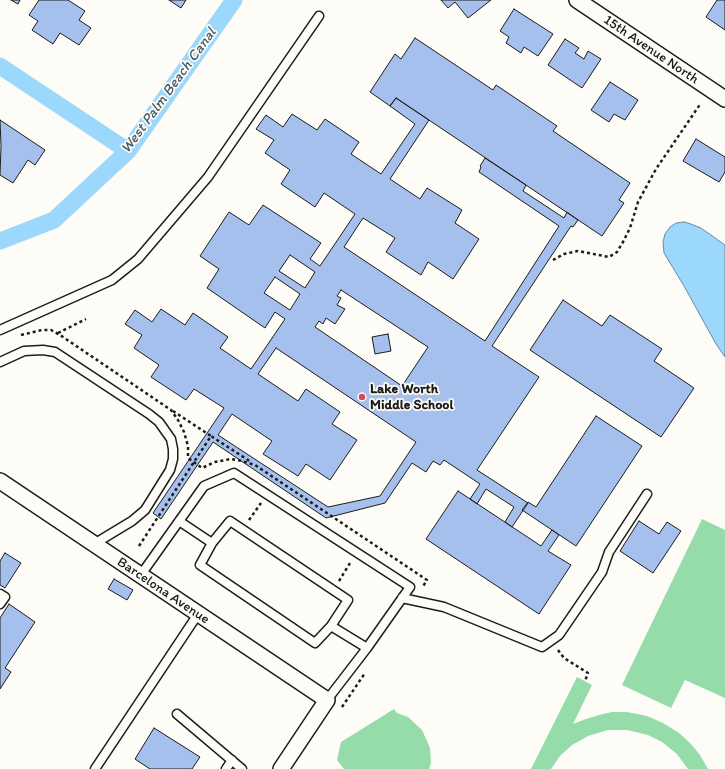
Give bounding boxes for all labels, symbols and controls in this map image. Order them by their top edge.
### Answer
street label: 15th Avenue North [600,12,702,88]
water label: West Palm Beach Canal [117,25,221,157]
place label: Lake Worth Middle School [370,381,453,414]
marker: Lake Worth Middle School [357,392,367,402]
street label: Barcelona Avenue [113,554,213,628]

